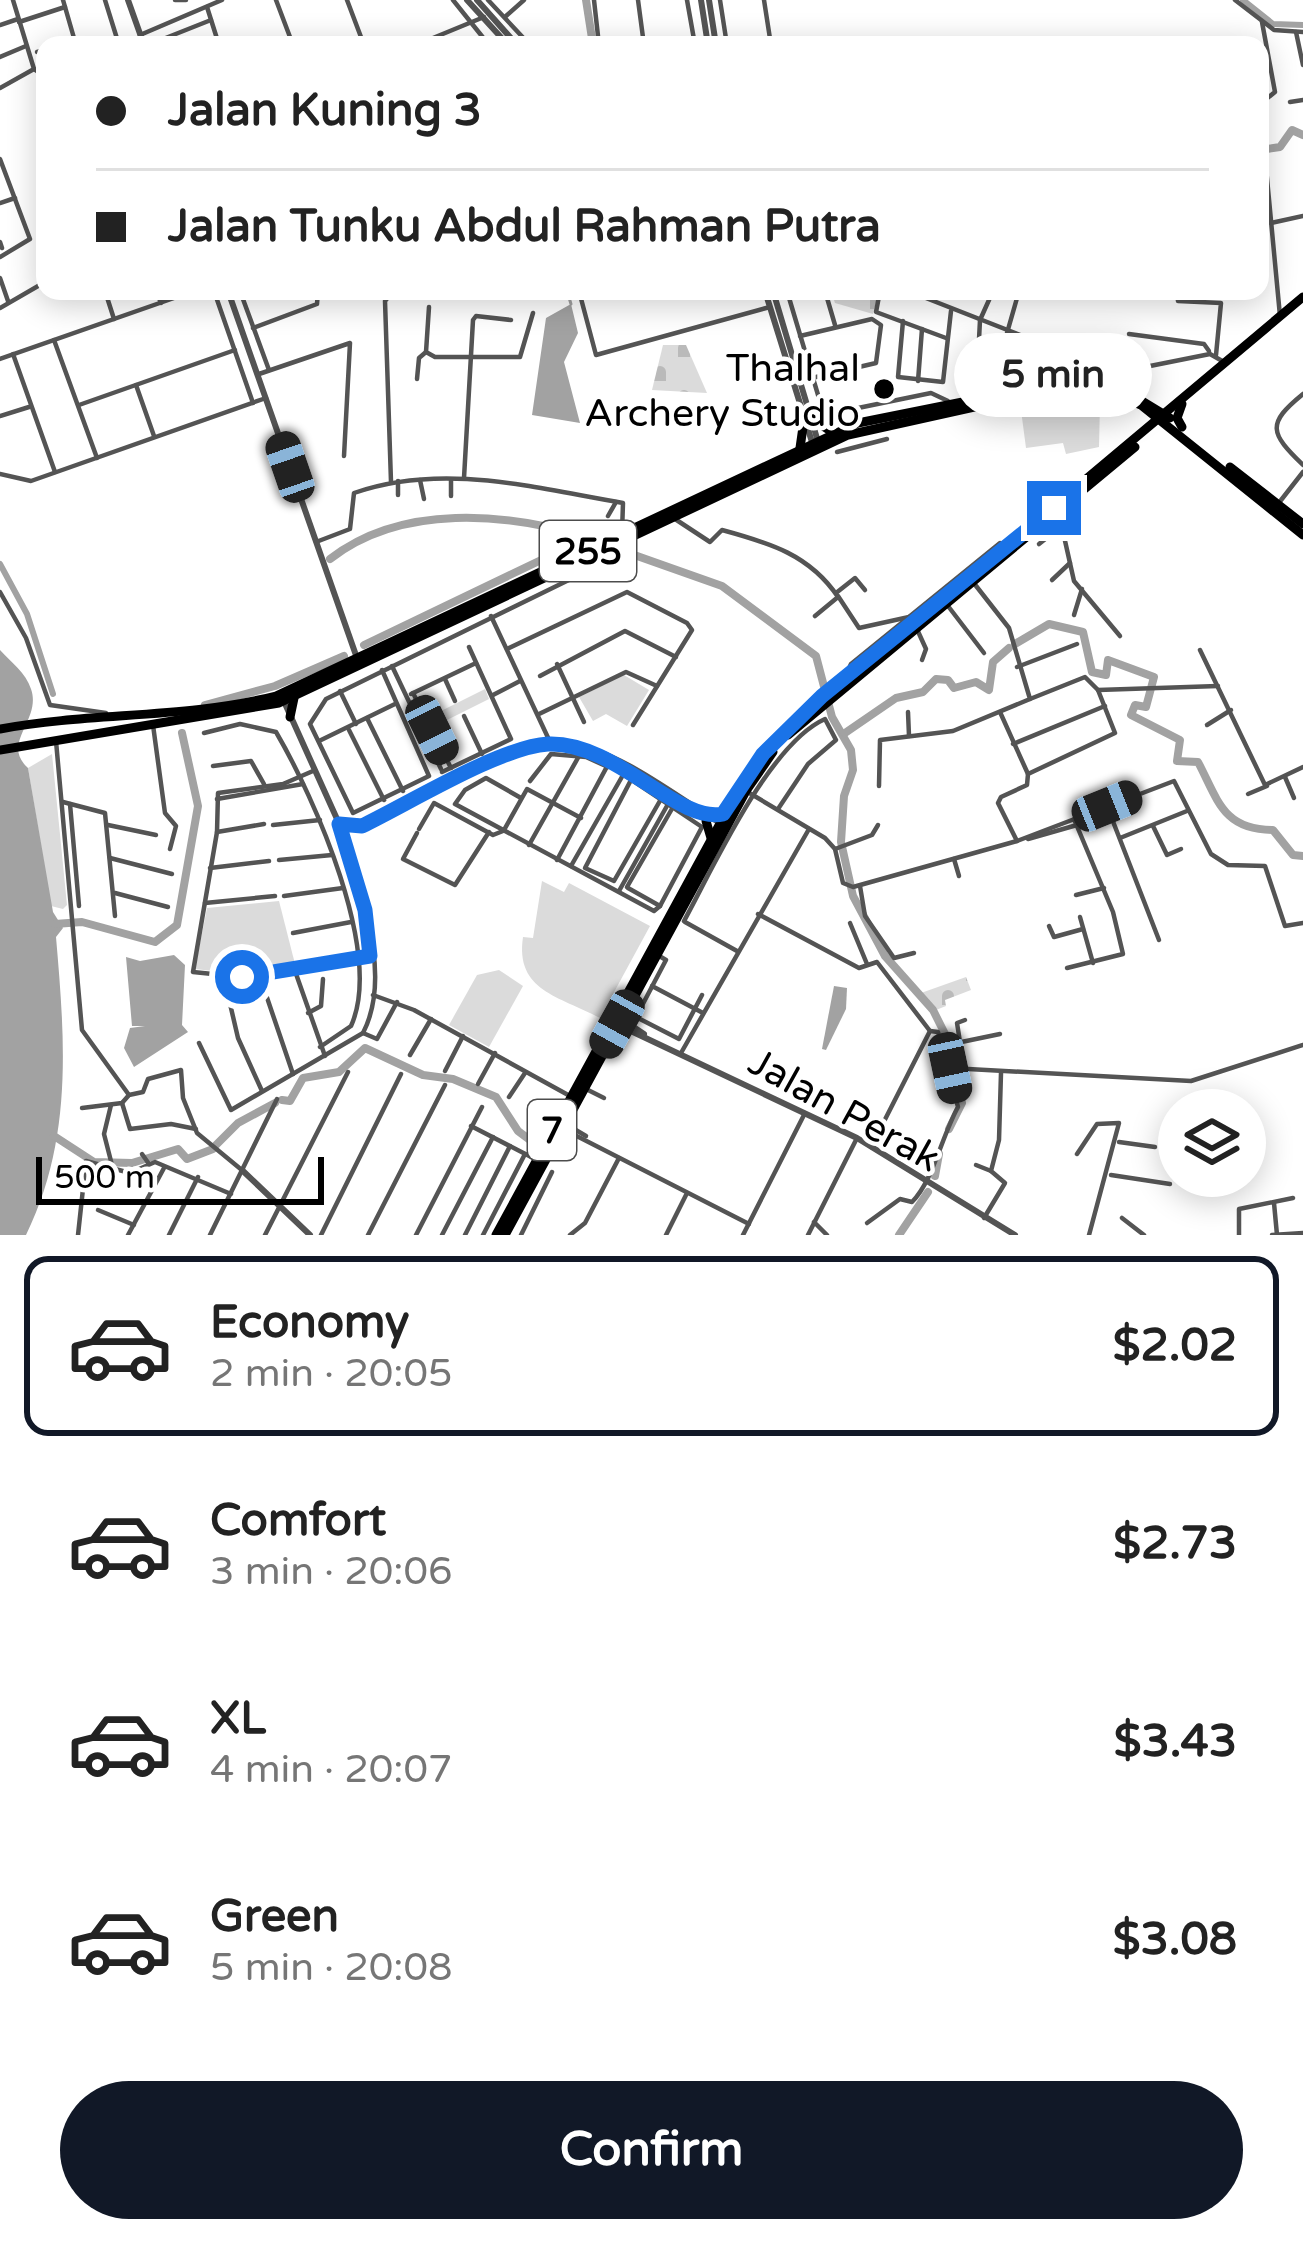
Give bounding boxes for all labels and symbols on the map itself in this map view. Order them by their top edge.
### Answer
callout: 5 min [955,334,1153,418]
place label: Thalhal Archery Studio [584,345,860,437]
marker: Thalhal Archery Studio [871,376,897,402]
car [261,427,319,507]
route end [1027,481,1081,535]
road number: 255 [540,521,636,581]
car [400,690,464,770]
car [1067,776,1147,836]
route start [215,950,269,1004]
car [584,984,650,1064]
car [925,1029,975,1107]
street label: Jalan Perak [740,1038,948,1182]
road number: 7 [528,1100,576,1160]
scale bar [36,1151,324,1204]

